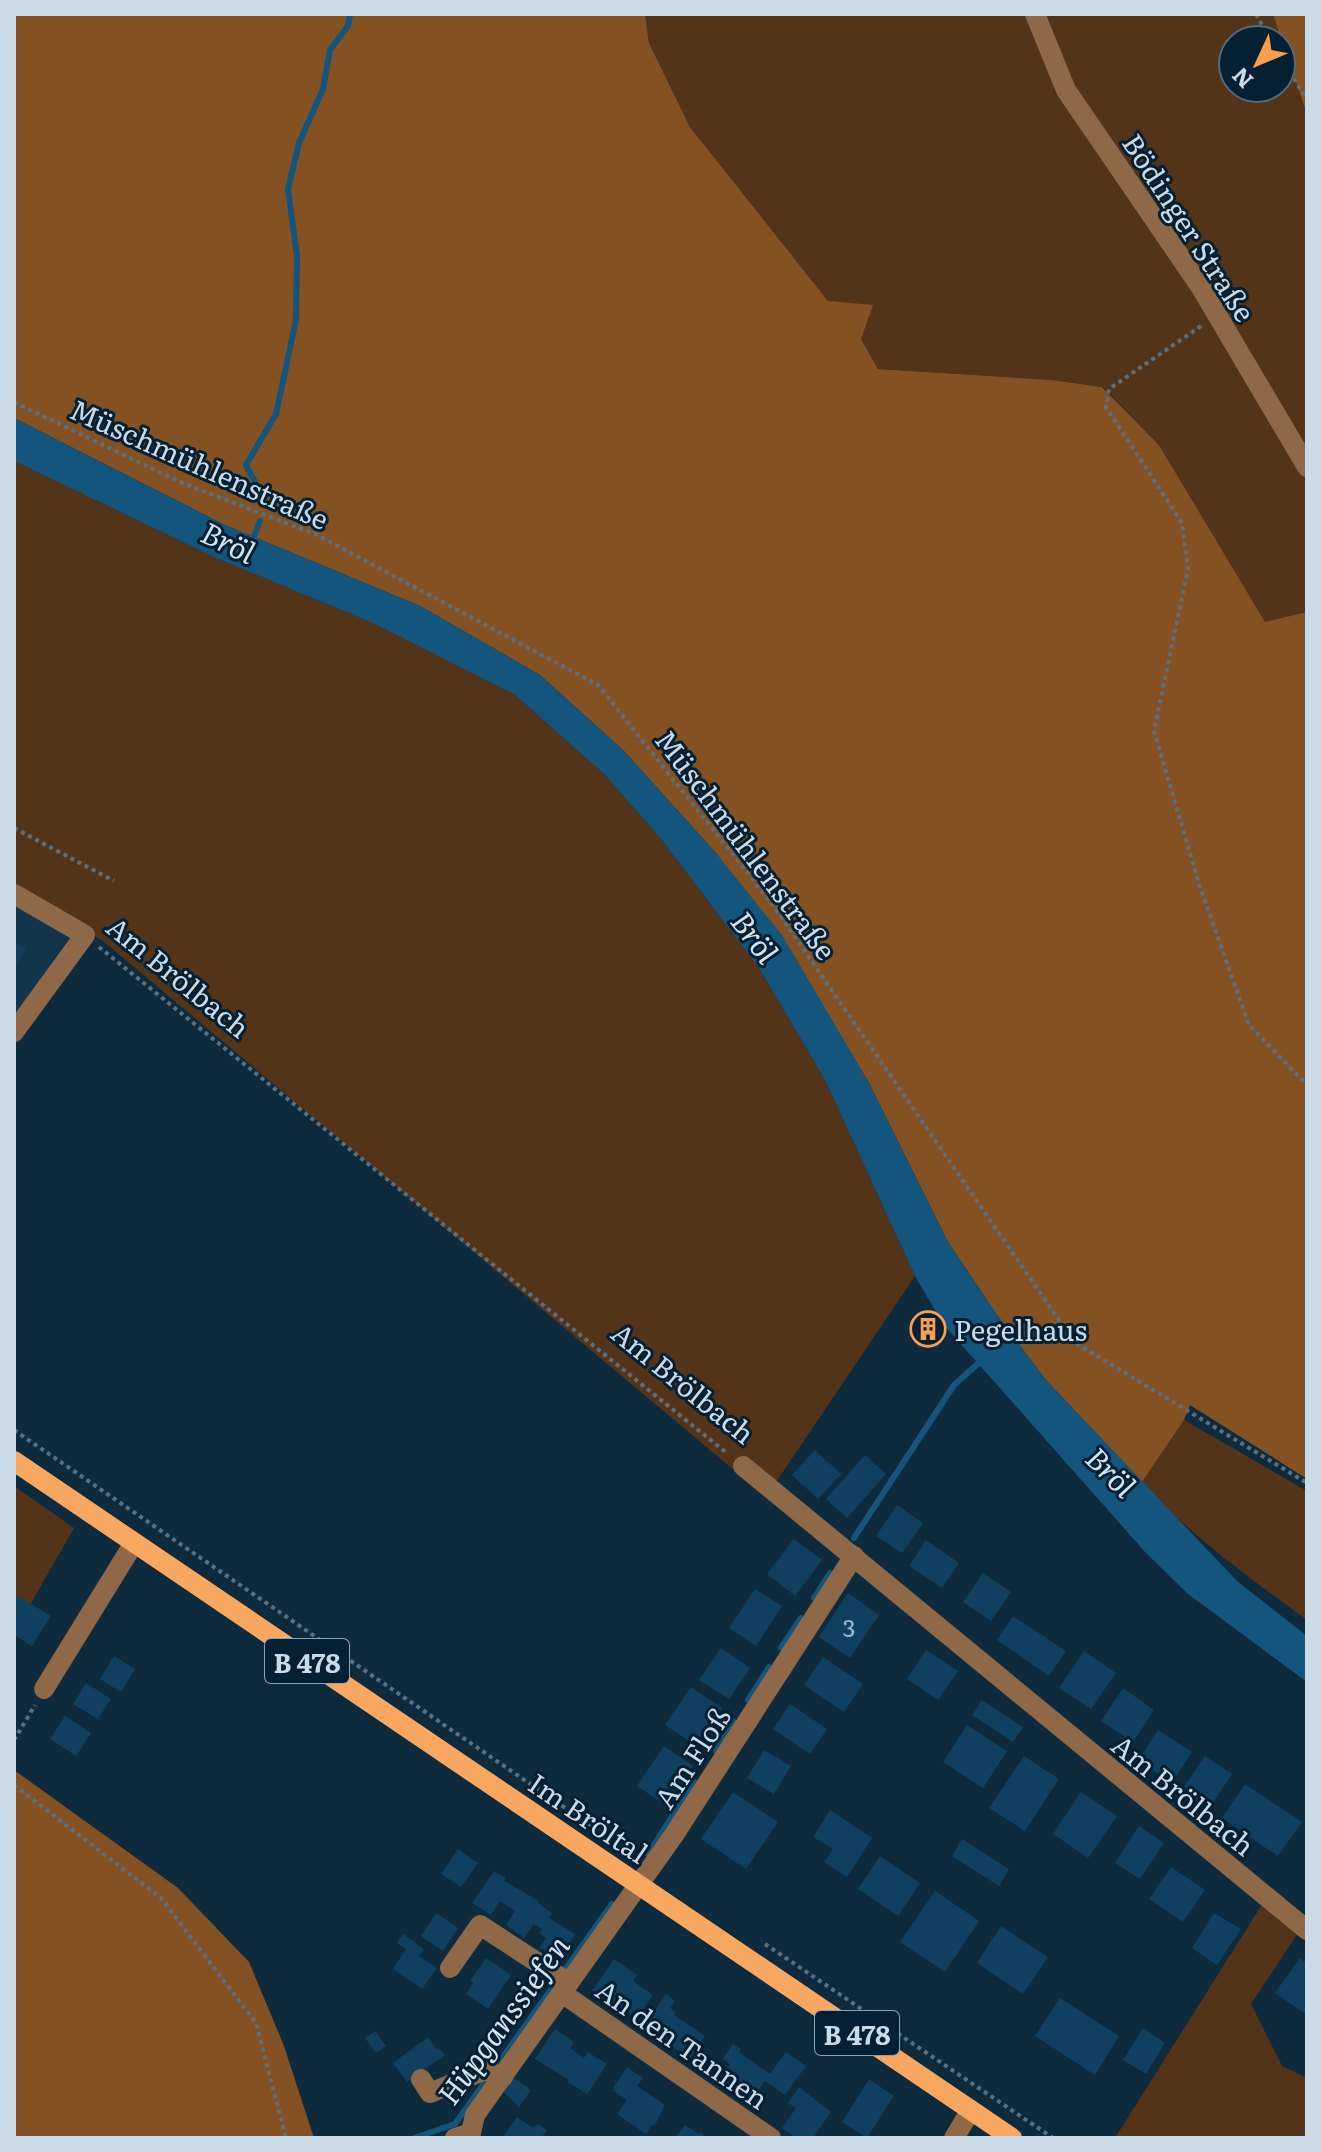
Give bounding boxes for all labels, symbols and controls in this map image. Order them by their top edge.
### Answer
north arrow [1217,24,1297,104]
text: N [1223,61,1260,97]
street label: Bödinger Straße [1113,125,1267,329]
street label: Müschmühlenstraße [64,387,336,539]
water label: Bröl [194,509,264,573]
street label: Müschmühlenstraße [646,720,848,968]
water label: Bröl [722,901,791,972]
street label: Am Brölbach [98,905,260,1047]
place label: Pegelhaus [954,1308,1087,1350]
building icon: Pegelhaus [909,1310,947,1348]
street label: Am Brölbach [603,1311,765,1453]
water label: Bröl [1077,1436,1148,1507]
house number: 3 [842,1609,856,1644]
road number: B 478 [265,1639,349,1683]
street label: Am Floß [642,1698,740,1816]
street label: Am Brölbach [1103,1723,1265,1865]
street label: Im Bröltal [521,1761,657,1873]
water label: Hüpganssiefen [425,1925,579,2113]
street label: An den Tannen [588,1968,778,2118]
road number: B 478 [815,2011,899,2055]

